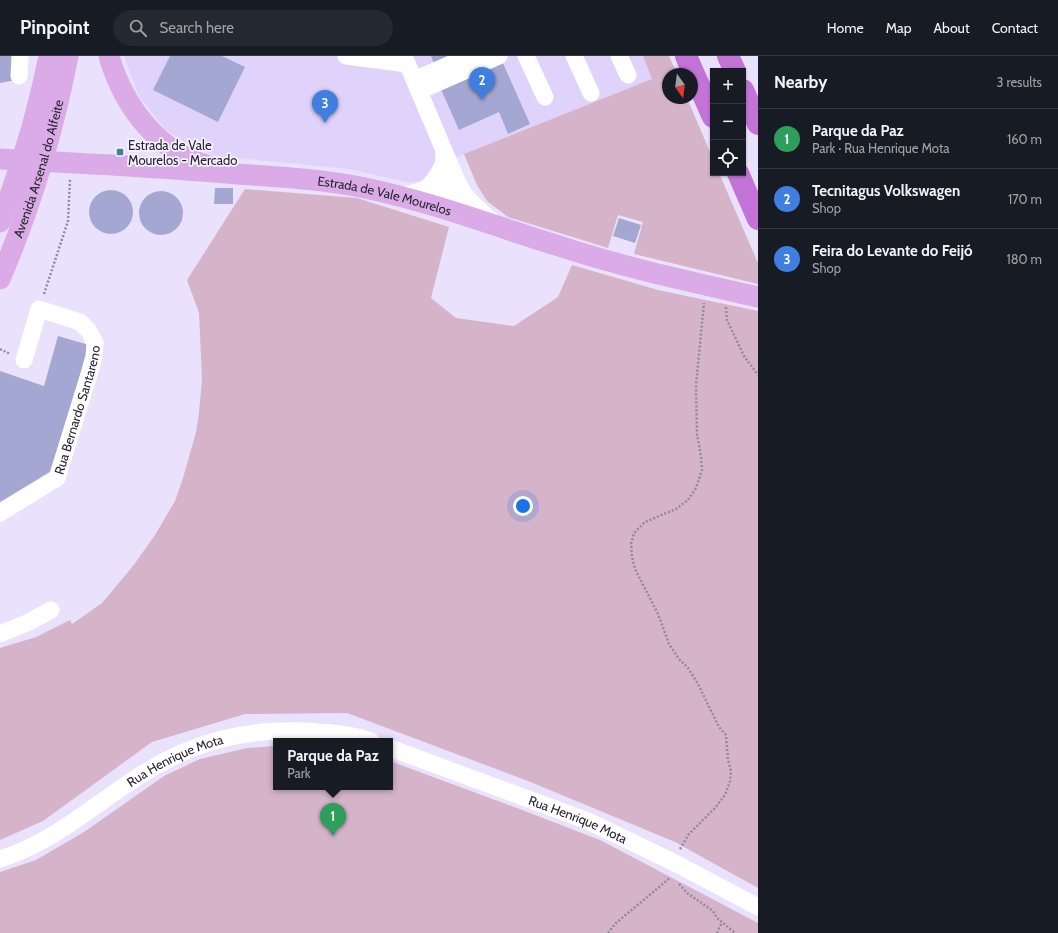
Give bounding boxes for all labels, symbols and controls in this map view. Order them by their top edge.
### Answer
search box [113,10,393,46]
text: Pinpoint [20,16,89,39]
icon: search [127,17,149,39]
text: Search here [159,19,234,37]
text: Home [827,19,864,37]
text: Map [886,19,911,37]
text: About [933,19,970,37]
text: Contact [992,19,1038,37]
pin: 2 [469,67,495,100]
north arrow [662,68,698,104]
map controls [710,68,746,176]
button: + [710,68,746,104]
text: Nearby [774,72,827,92]
text: 3 results [996,74,1042,90]
pin: 3 [312,90,338,123]
street label: Avenida Arsenal do Alfeite [9,98,66,240]
button: − [710,104,746,140]
text: Parque da Paz [812,122,904,140]
text: 1 [785,131,789,147]
text: 160 m [1007,131,1042,147]
place label: Estrada de Vale Mourelos - Mercado [128,137,237,168]
button: locate [710,140,746,176]
text: Park · Rua Henrique Mota [812,140,950,156]
marker: Estrada de Vale Mourelos - Mercado [115,147,125,157]
street label: Estrada de Vale Mourelos [317,173,454,219]
text: Tecnitagus Volkswagen [812,182,960,200]
text: 2 [784,191,790,207]
text: 170 m [1008,191,1042,207]
text: Shop [812,200,841,216]
text: Feira do Levante do Feijó [812,242,973,260]
text: 3 [783,251,791,267]
text: 180 m [1006,251,1042,267]
text: Shop [812,260,841,276]
street label: Rua Bernardo Santareno [51,345,103,476]
your location [513,496,533,516]
street label: Rua Henrique Mota [124,731,226,790]
popup [273,738,393,790]
text: Parque da Paz [287,747,379,765]
text: Park [287,765,311,781]
street label: Rua Henrique Mota [526,792,631,847]
pin: 1 [320,803,346,836]

